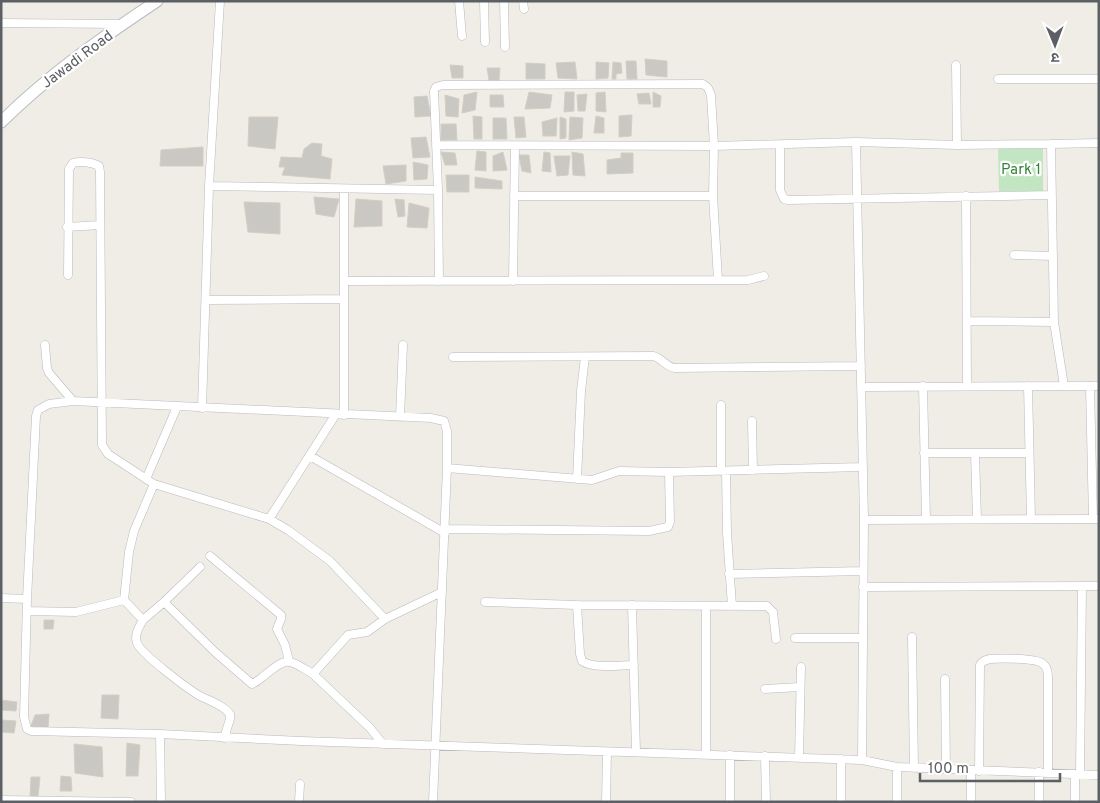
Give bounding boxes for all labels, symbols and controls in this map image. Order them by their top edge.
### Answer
north arrow [1030,20,1080,70]
street label: Jawadi Road [38,27,118,93]
text: उ [1050,48,1059,65]
park label: Park 1 [1001,161,1041,180]
scale bar [920,750,1060,782]
text: 100 m [928,760,969,779]

